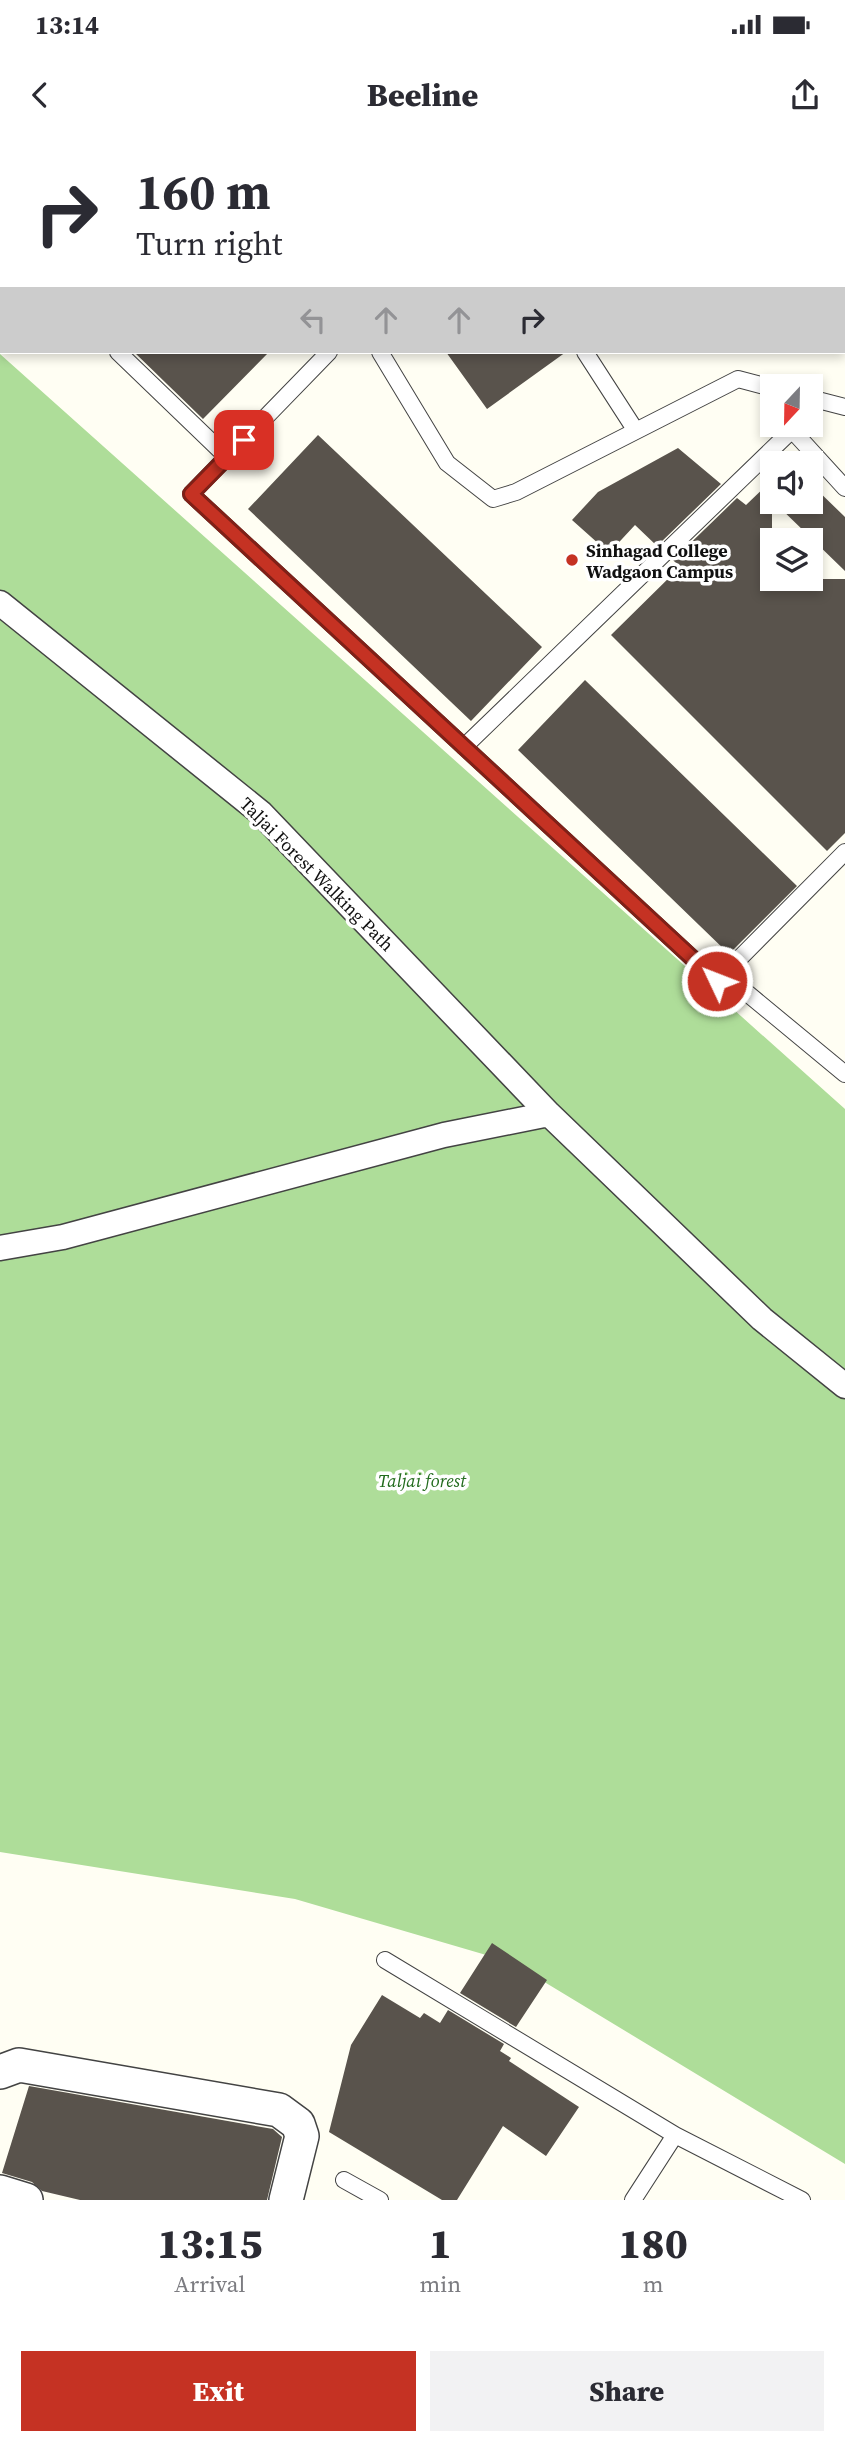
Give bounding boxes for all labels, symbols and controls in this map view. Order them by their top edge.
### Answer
text: 13:14 [35,7,99,43]
text: Beeline [367,73,478,117]
icon: back [21,76,59,114]
icon: share [786,76,824,114]
text: 160 m [136,158,271,225]
icon: right [21,168,112,259]
text: Turn right [136,222,282,266]
icon: left [294,301,332,339]
icon: ahead [367,301,405,339]
icon: ahead [440,301,478,339]
icon: right [513,301,551,339]
north arrow [760,374,822,438]
map controls [760,374,823,591]
pin [214,410,274,470]
icon: arrive [225,421,263,459]
button: sound [760,451,823,514]
button: layers [760,528,823,591]
place label: Sinhagad College Wadgaon Campus [586,538,733,584]
marker: Sinhagad College Wadgaon Campus [564,552,580,568]
street label: Taljai Forest Walking Path [234,791,400,957]
position arrow [680,944,754,1018]
park label: Taljai forest [378,1468,467,1493]
text: 13:15 [157,2214,262,2272]
text: 1 [429,2214,452,2272]
text: 180 [618,2214,688,2272]
text: Arrival [174,2268,245,2300]
text: min [420,2268,461,2300]
text: m [643,2268,663,2300]
button: Exit [21,2351,416,2431]
button: Share [430,2351,824,2431]

